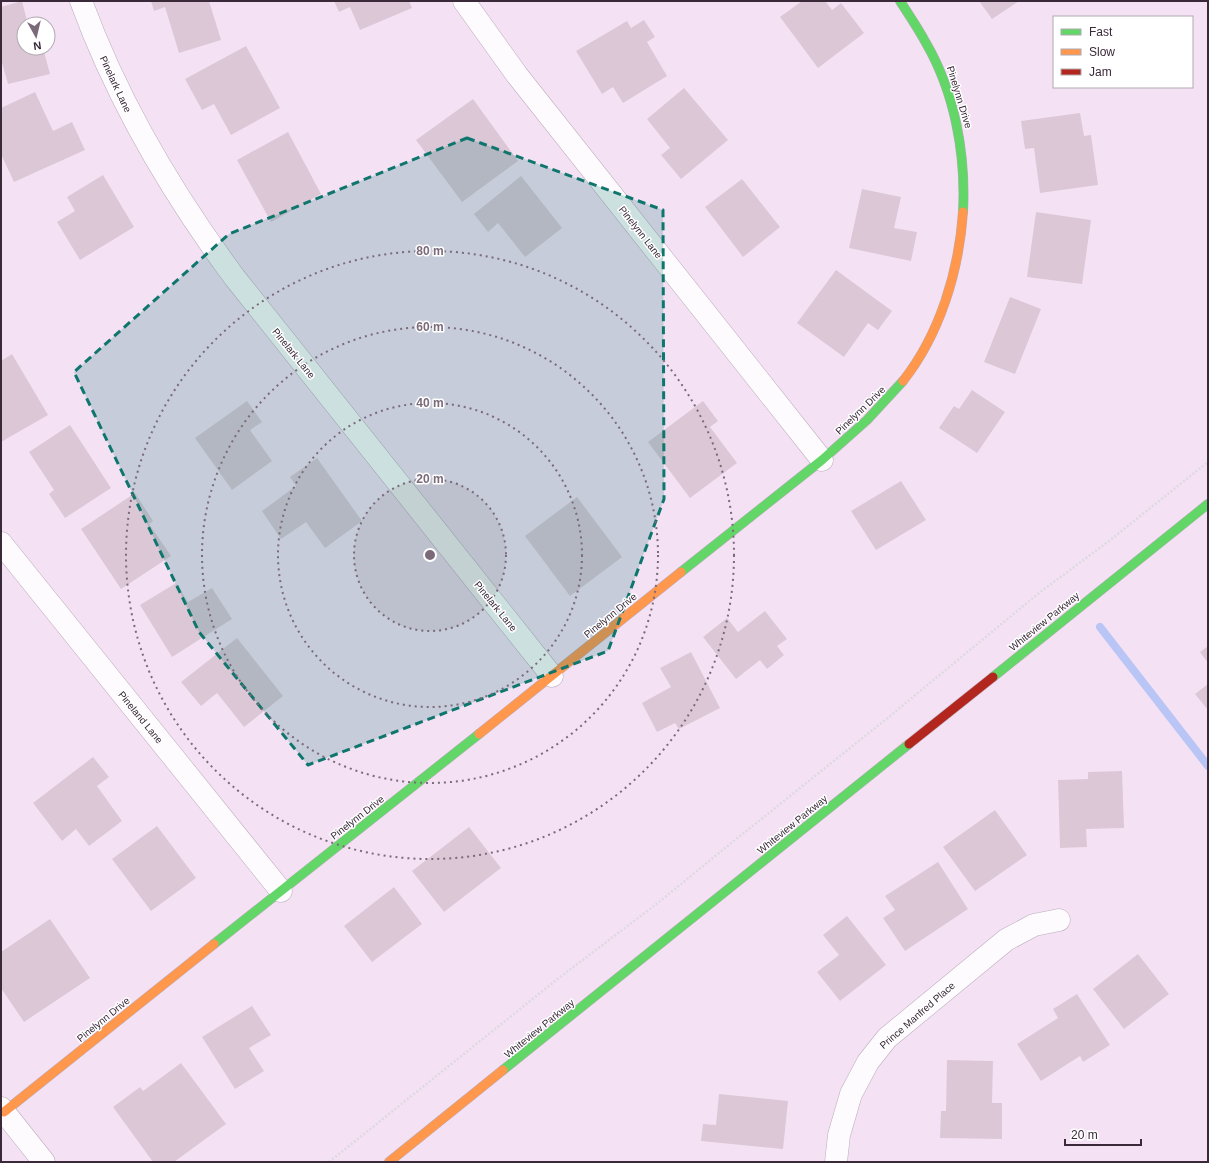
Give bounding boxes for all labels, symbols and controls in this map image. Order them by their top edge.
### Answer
north arrow [16,16,56,56]
legend [1053,16,1193,88]
text: Fast [1089,25,1113,39]
text: N [33,39,42,52]
text: Slow [1089,45,1115,59]
street label: Pinelark Lane [98,54,134,115]
street label: Pinelynn Drive [945,65,974,130]
text: Jam [1089,65,1112,79]
street label: Pinelynn Lane [617,204,665,261]
text: 80 m [416,244,444,258]
text: 60 m [416,320,444,334]
street label: Pinelark Lane [270,326,317,381]
street label: Pinelynn Drive [833,384,888,437]
text: 40 m [416,396,444,410]
text: 20 m [416,472,444,486]
centre of rings [423,548,437,562]
street label: Pinelark Lane [472,579,519,634]
street label: Whiteview Parkway [1007,590,1081,653]
street label: Pinelynn Drive [582,591,639,640]
street label: Pineland Lane [116,689,165,746]
street label: Pinelynn Drive [329,793,386,842]
street label: Whiteview Parkway [755,793,829,856]
street label: Prince Manfred Place [878,980,957,1051]
street label: Pinelynn Drive [75,995,132,1044]
street label: Whiteview Parkway [502,997,576,1060]
scale bar [1065,1121,1141,1147]
text: 20 m [1071,1128,1098,1142]

